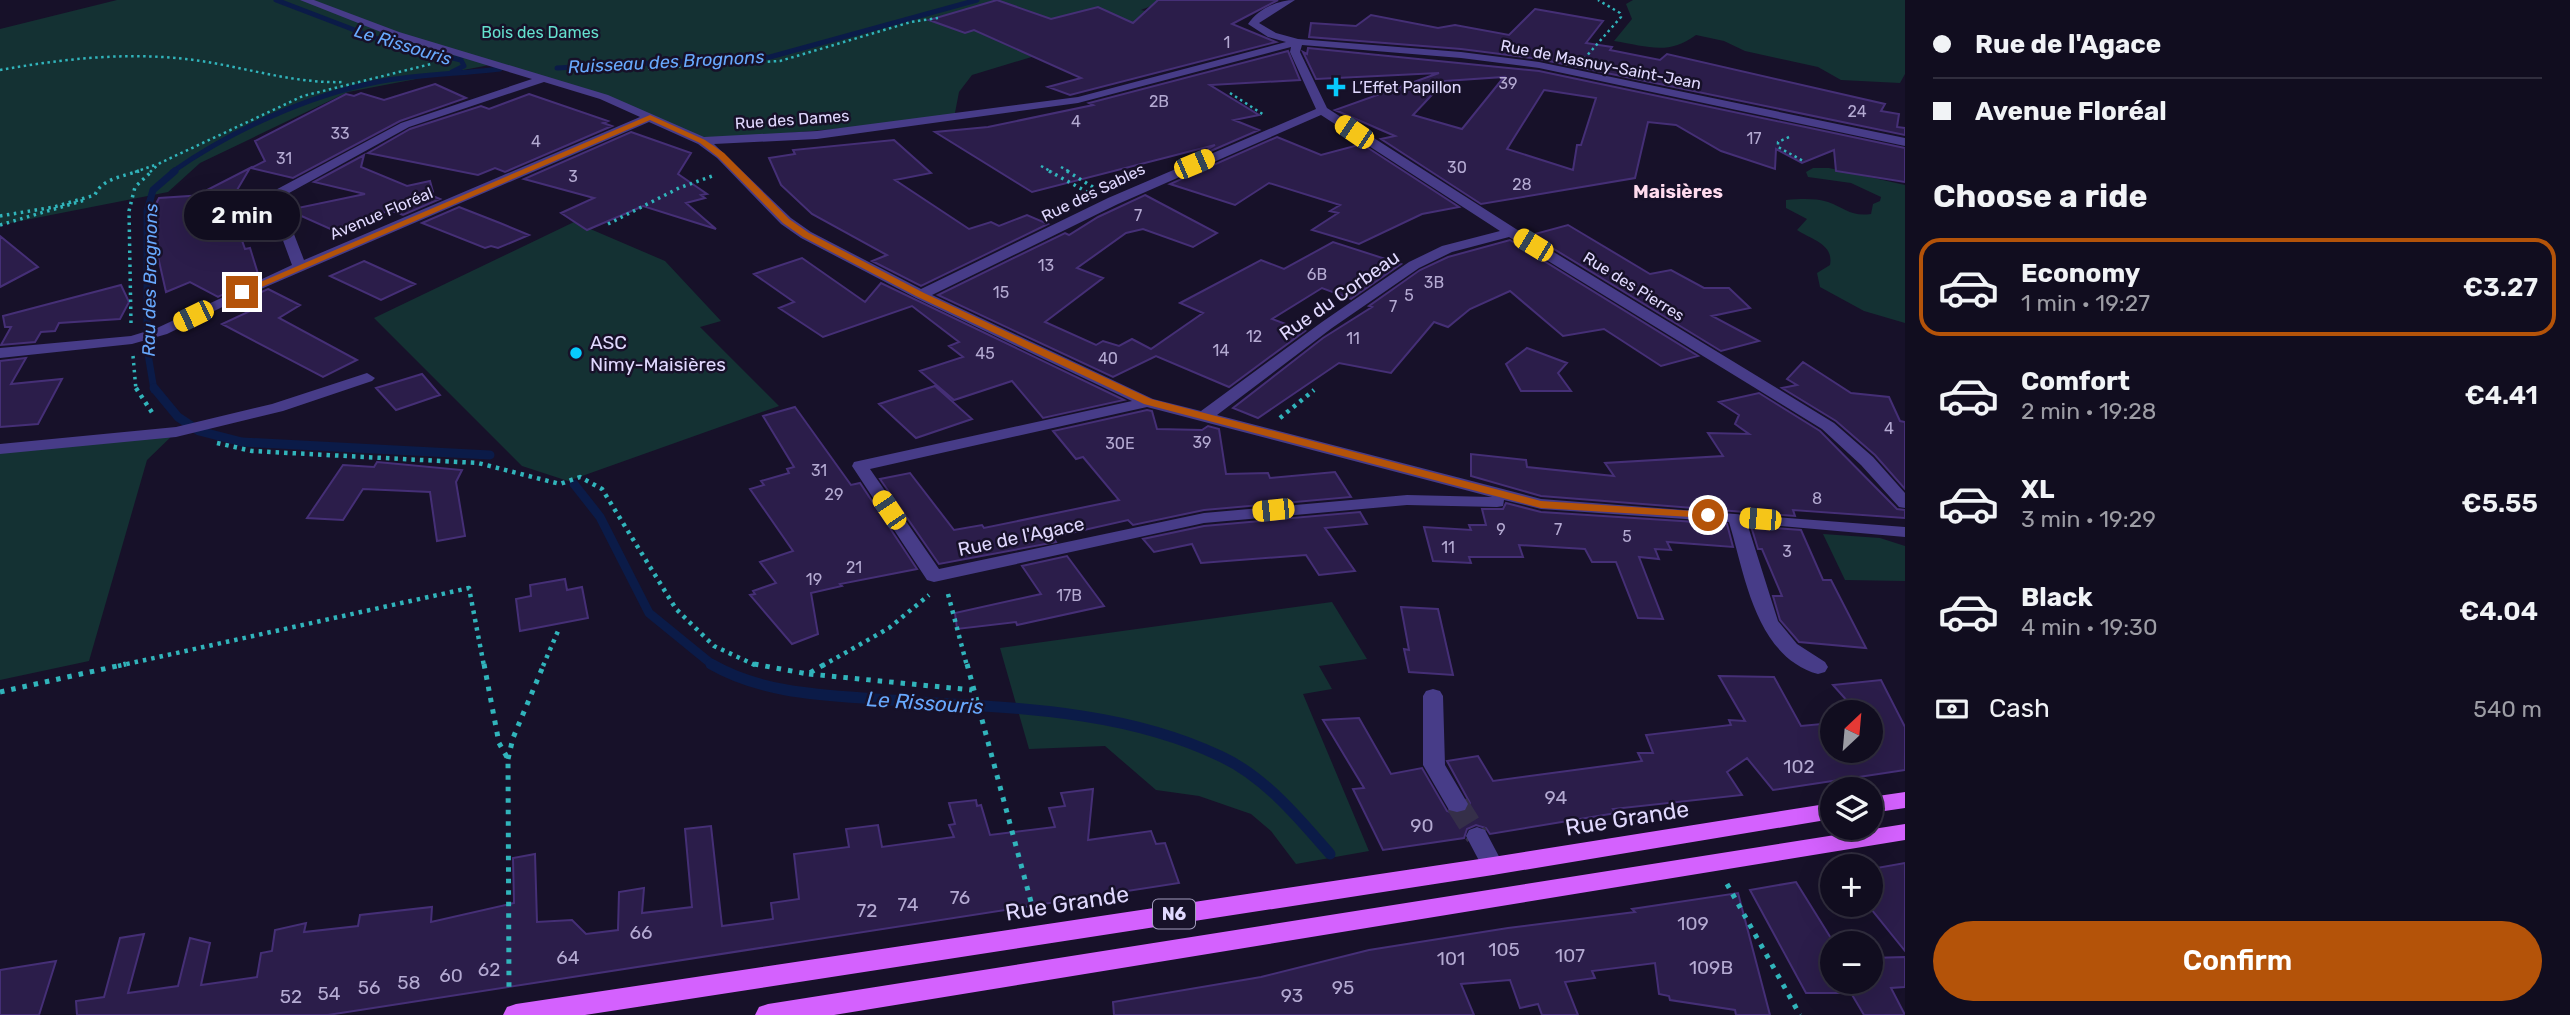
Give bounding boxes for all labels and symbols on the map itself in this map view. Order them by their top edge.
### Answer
water label: Le Rissouris [352,20,454,70]
park label: Bois des Dames [481,23,599,42]
house number: 1 [1224,33,1230,52]
street label: Rue de Masnuy-Saint-Jean [1499,36,1703,93]
water label: Ruisseau des Brognons [567,46,765,78]
house number: 39 [1498,74,1518,93]
marker: L’Effet Papillon [1326,77,1346,97]
place label: L’Effet Papillon [1352,78,1461,97]
house number: 2B [1149,92,1169,111]
house number: 24 [1847,102,1867,121]
street label: Rue des Dames [734,106,850,133]
house number: 4 [1071,112,1081,131]
car [1331,112,1378,152]
house number: 33 [330,124,350,143]
house number: 17 [1746,129,1762,148]
house number: 4 [531,132,541,151]
car [1171,146,1218,182]
house number: 31 [276,149,292,168]
house number: 30 [1447,158,1467,177]
street label: Rue des Sables [1038,159,1148,226]
house number: 3 [568,167,578,186]
house number: 28 [1512,175,1532,194]
district label: Maisières [1633,180,1723,203]
street label: Avenue Floréal [327,183,436,244]
callout: 2 min [184,190,300,240]
water label: Rau des Brognons [138,203,162,357]
house number: 7 [1134,206,1142,225]
car [1510,225,1557,265]
street label: Rue du Corbeau [1275,245,1404,345]
street label: Rue des Pierres [1580,248,1688,325]
house number: 13 [1038,256,1054,275]
house number: 6B [1307,265,1327,284]
house number: 3B [1424,273,1444,292]
route end [226,276,258,308]
house number: 15 [993,283,1009,302]
house number: 5 [1404,286,1414,305]
car [170,297,217,335]
house number: 7 [1389,297,1397,316]
house number: 12 [1246,327,1262,346]
house number: 11 [1346,329,1360,348]
place label: ASC Nimy-Maisières [590,331,726,376]
house number: 14 [1213,341,1229,360]
house number: 45 [975,344,995,363]
marker: ASC Nimy-Maisières [568,345,584,361]
house number: 40 [1098,349,1118,368]
house number: 4 [1884,419,1894,438]
house number: 39 [1192,433,1212,452]
house number: 30E [1105,434,1135,453]
house number: 31 [811,461,827,480]
house number: 29 [825,485,843,504]
car [869,487,910,533]
house number: 8 [1812,489,1822,508]
car [1252,497,1295,523]
route start [1692,499,1724,531]
car [1739,507,1782,531]
street label: Rue de l'Agace [956,512,1087,561]
house number: 9 [1496,520,1506,539]
house number: 7 [1554,520,1562,539]
house number: 5 [1622,527,1632,546]
house number: 11 [1441,538,1455,557]
house number: 3 [1782,542,1792,561]
house number: 21 [846,558,862,577]
house number: 19 [806,570,822,589]
house number: 17B [1056,586,1082,605]
water label: Le Rissouris [866,686,985,719]
north arrow [1820,700,1883,763]
house number: 102 [1783,755,1815,778]
house number: 94 [1545,786,1568,809]
street label: Rue Grande [1563,794,1691,842]
house number: 90 [1410,814,1434,837]
street label: Rue Grande [1003,879,1131,927]
house number: 76 [950,886,970,909]
house number: 74 [898,893,919,916]
house number: 72 [857,899,877,922]
road number: N6 [1153,900,1195,929]
house number: 109 [1677,912,1709,935]
house number: 66 [630,921,652,944]
house number: 105 [1488,938,1520,961]
house number: 107 [1555,944,1585,967]
house number: 64 [556,946,580,969]
house number: 101 [1437,947,1465,970]
house number: 109B [1689,956,1733,979]
house number: 62 [478,958,500,981]
house number: 60 [439,964,463,987]
house number: 58 [397,971,421,994]
house number: 56 [358,976,380,999]
house number: 95 [1332,976,1354,999]
house number: 54 [317,982,341,1005]
house number: 93 [1281,984,1303,1007]
house number: 52 [280,985,302,1008]

